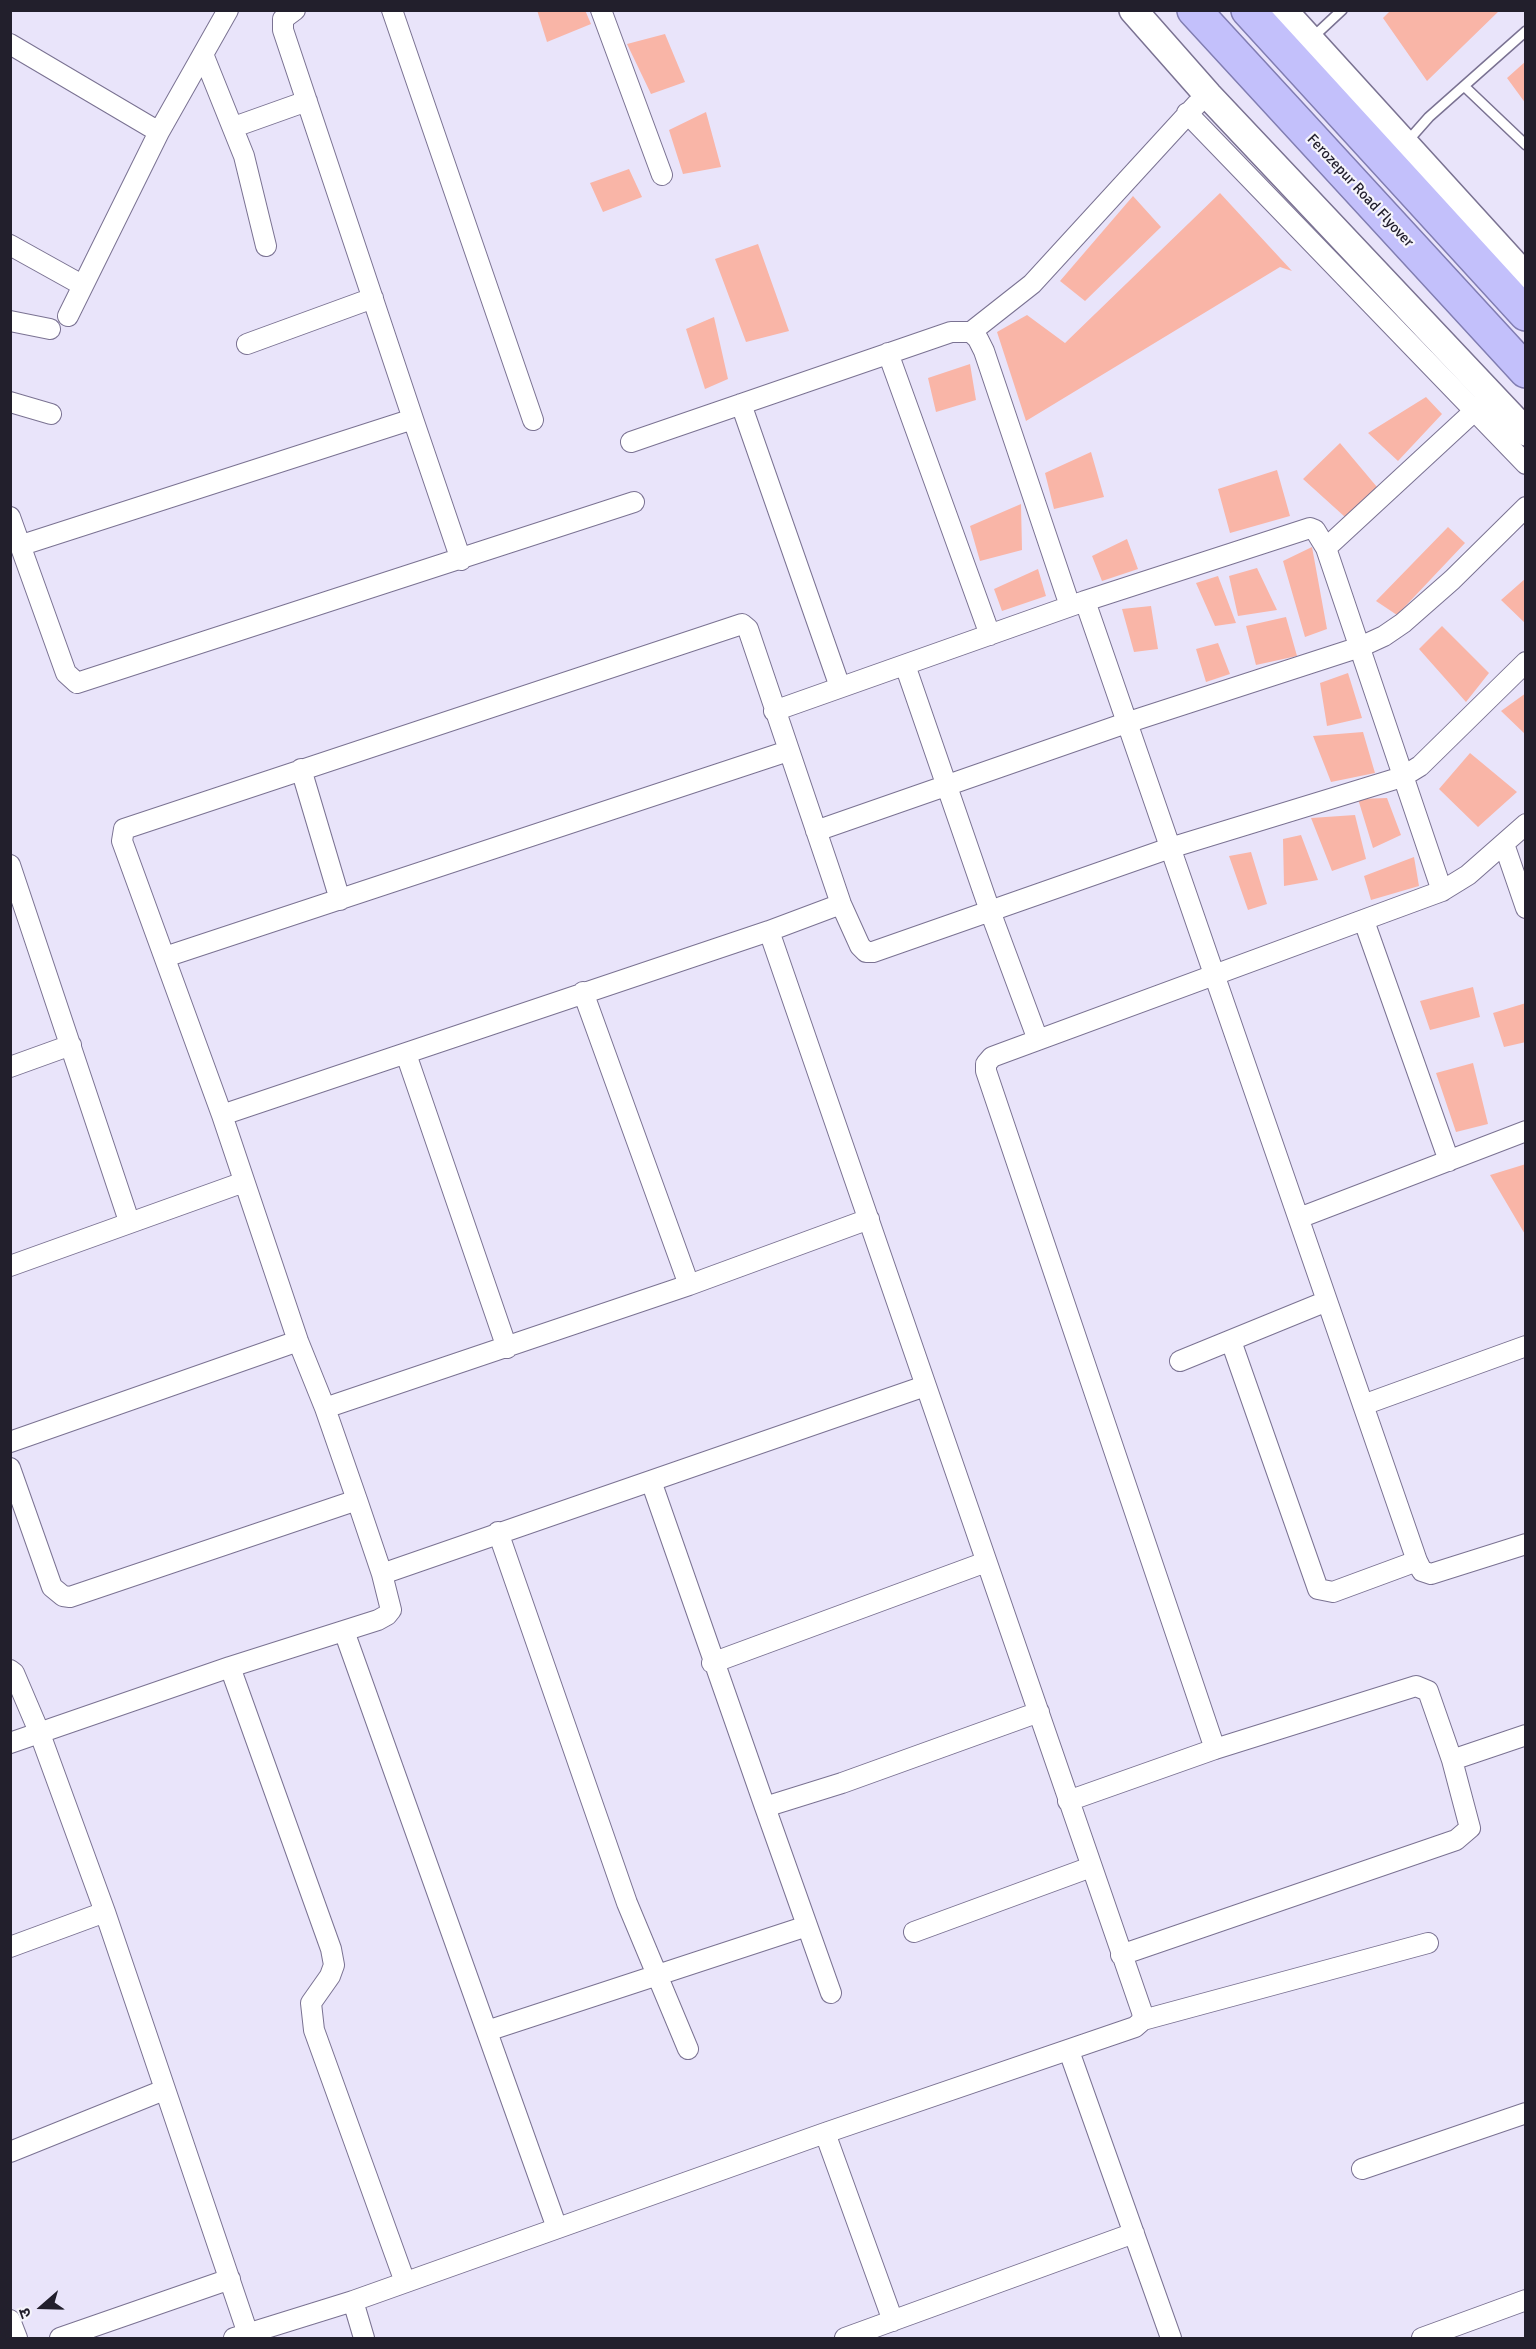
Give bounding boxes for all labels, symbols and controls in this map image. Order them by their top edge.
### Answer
street label: Ferozepur Road Flyover [1303,131,1417,251]
north arrow [12,2277,72,2337]
text: उ [14,2305,36,2321]

